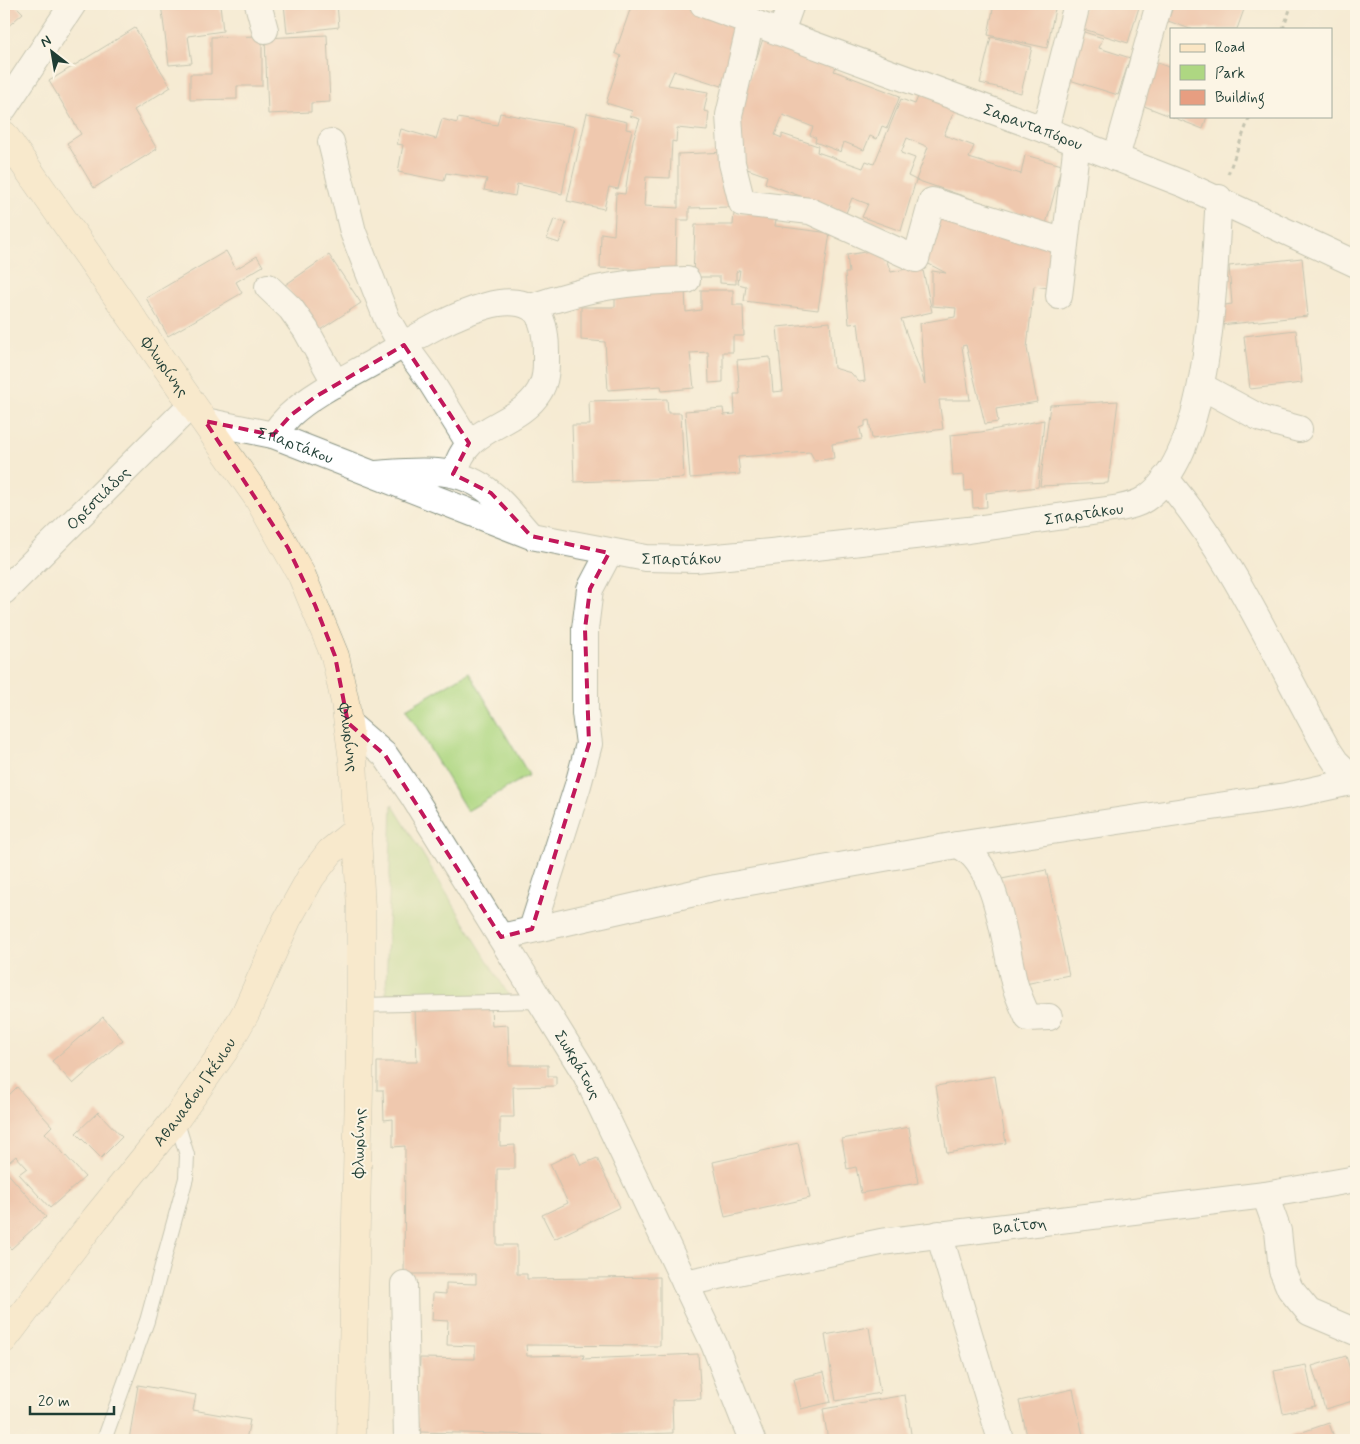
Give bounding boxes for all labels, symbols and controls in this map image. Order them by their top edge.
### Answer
north arrow [28,28,78,78]
legend [1170,28,1332,118]
text: N [37,32,54,52]
text: Road [1215,38,1245,58]
text: Park [1215,64,1245,84]
text: Building [1215,88,1265,109]
street label: Σαρανταπόρου [980,99,1085,156]
street label: Φλωρίνης [135,332,193,401]
street label: Σπαρτάκου [256,423,336,470]
street label: Ορεστιάδος [62,463,135,535]
street label: Σπαρτάκου [1043,499,1125,531]
street label: Σπαρτάκου [642,548,722,571]
street label: Φλωρίνης [333,701,363,773]
street label: Σωκράτους [549,1027,605,1103]
street label: Αθανασίου Γκένιου [149,1034,241,1151]
street label: Φλωρίνης [348,1108,371,1179]
street label: Βαΐτση [992,1213,1048,1240]
scale bar [30,1384,114,1416]
text: 20 m [38,1392,70,1412]

